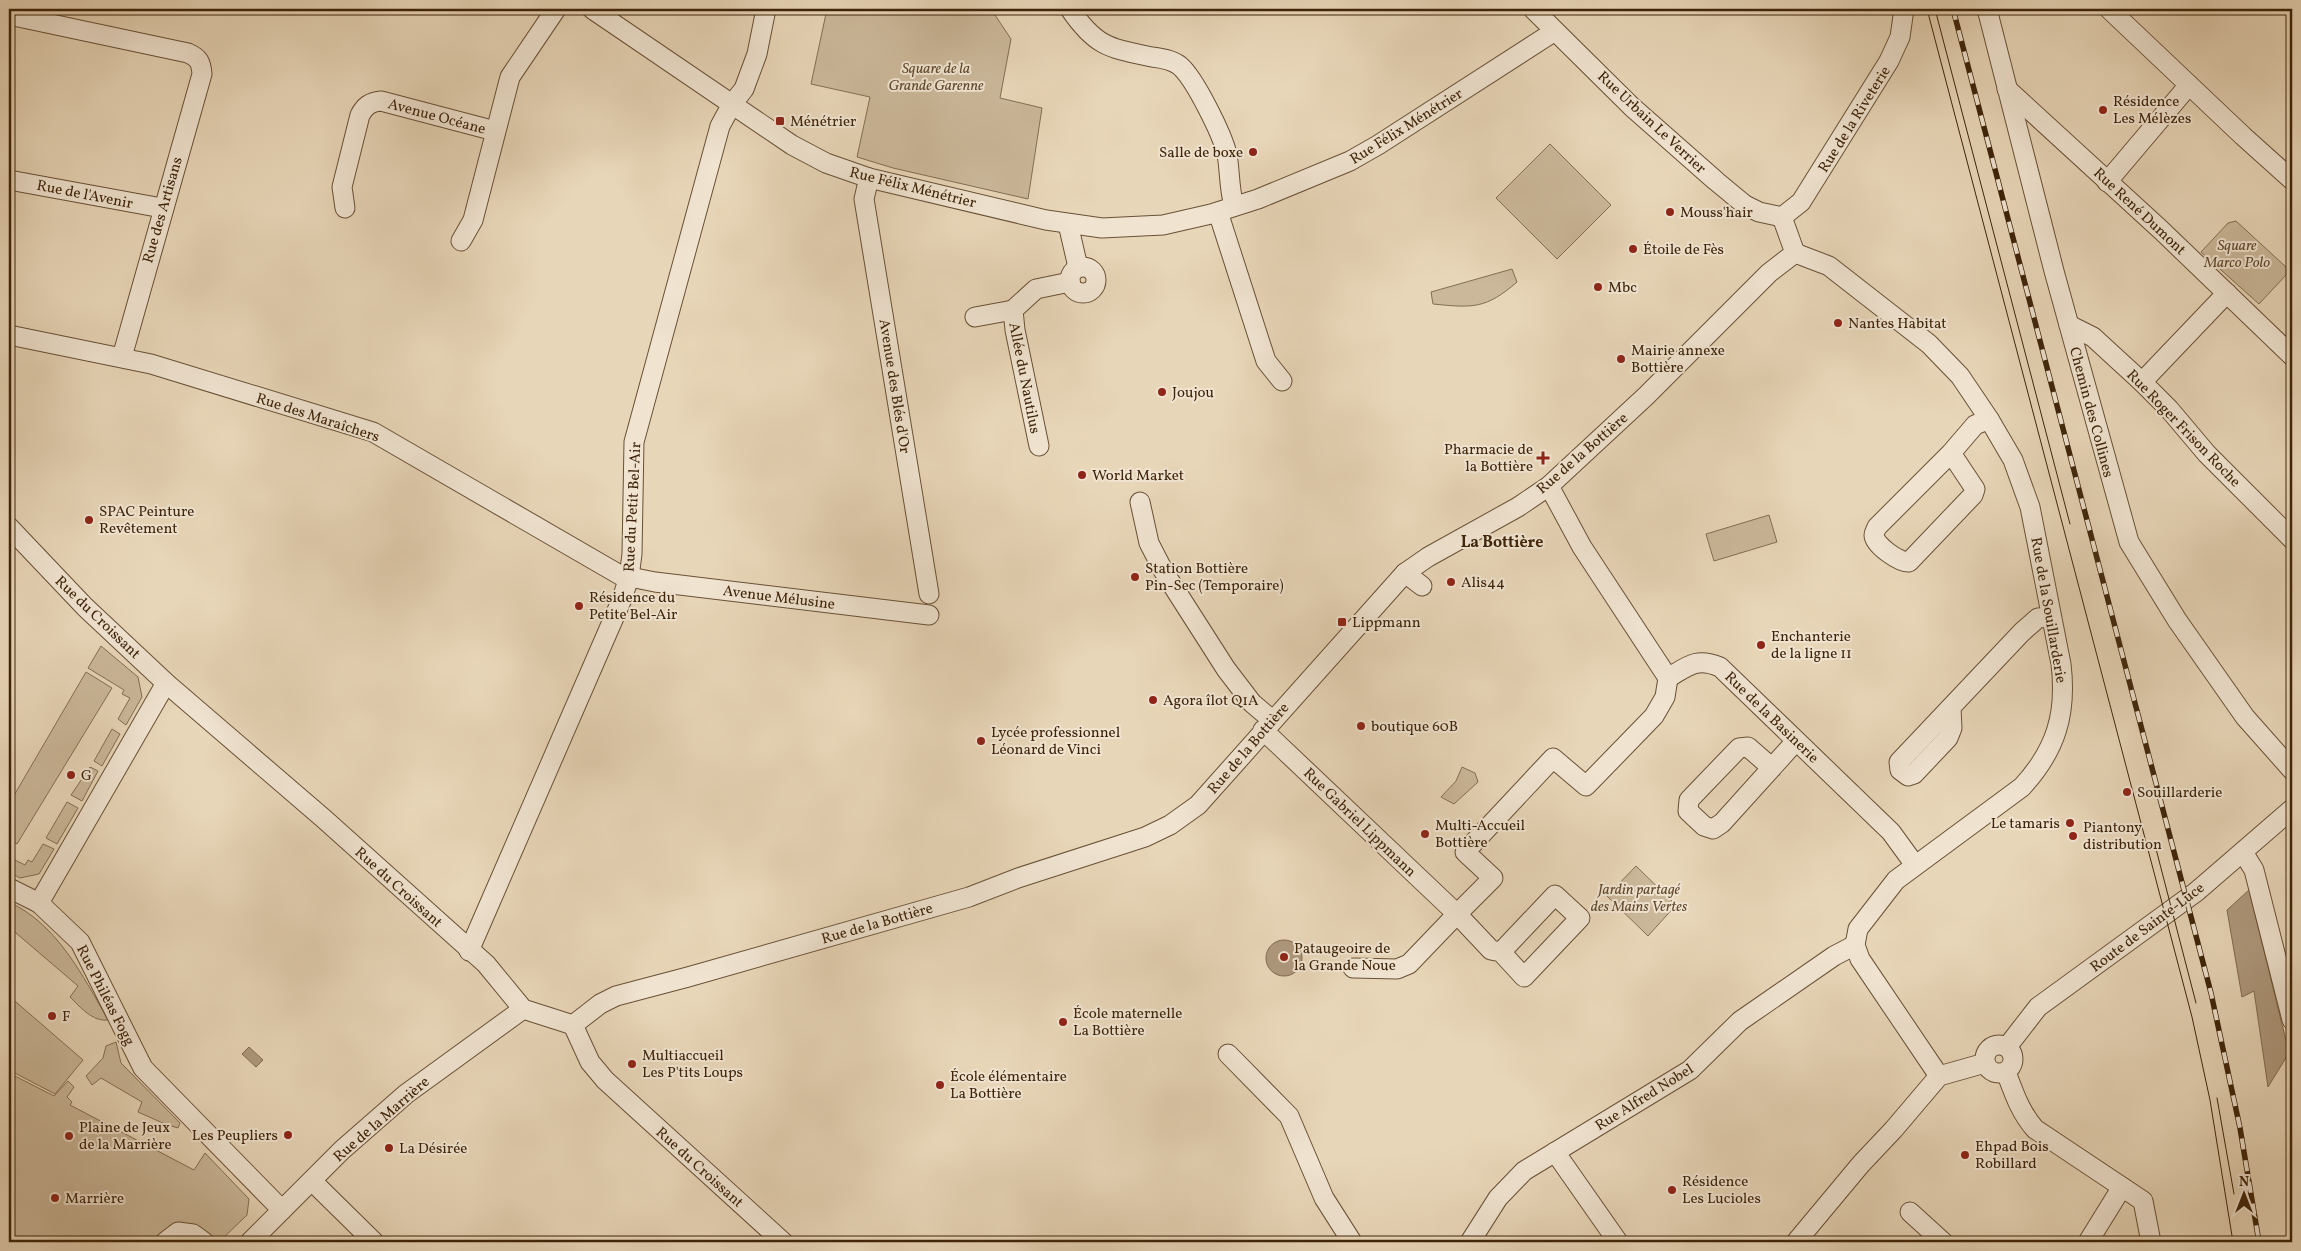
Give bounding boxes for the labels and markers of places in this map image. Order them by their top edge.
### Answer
place label: Résidence Les Mélèzes [2113,92,2191,130]
marker: Résidence Les Mélèzes [2097,104,2109,116]
place label: Ménétrier [790,112,856,133]
marker: Ménétrier [774,115,786,127]
place label: Salle de boxe [1159,143,1243,164]
marker: Salle de boxe [1247,146,1259,158]
place label: Mouss'hair [1680,203,1753,224]
marker: Mouss'hair [1664,206,1676,218]
place label: Étoile de Fès [1643,240,1724,261]
marker: Étoile de Fès [1627,243,1639,255]
place label: Mbc [1608,278,1637,299]
marker: Mbc [1592,281,1604,293]
place label: Nantes Habitat [1848,314,1946,335]
marker: Nantes Habitat [1832,317,1844,329]
place label: Mairie annexe Bottière [1631,341,1725,379]
marker: Mairie annexe Bottière [1615,353,1627,365]
place label: Joujou [1172,383,1214,404]
marker: Joujou [1156,386,1168,398]
place label: Pharmacie de la Bottière [1444,440,1533,478]
marker: Pharmacie de la Bottière [1537,452,1549,464]
place label: World Market [1092,466,1184,487]
marker: World Market [1076,469,1088,481]
place label: SPAC Peinture Revêtement [99,502,194,540]
marker: SPAC Peinture Revêtement [83,514,95,526]
place label: Station Bottière Pin-Sec (Temporaire) [1145,559,1284,597]
marker: Station Bottière Pin-Sec (Temporaire) [1129,571,1141,583]
place label: Alis44 [1461,573,1505,594]
marker: Alis44 [1445,576,1457,588]
place label: Résidence du Petite Bel-Air [589,588,677,626]
marker: Résidence du Petite Bel-Air [573,600,585,612]
place label: Lippmann [1352,613,1421,634]
marker: Lippmann [1336,616,1348,628]
place label: Enchanterie de la ligne 11 [1771,627,1852,665]
marker: Enchanterie de la ligne 11 [1755,639,1767,651]
place label: Agora îlot Q1A [1163,691,1259,712]
marker: Agora îlot Q1A [1147,694,1159,706]
place label: boutique 60B [1371,717,1458,738]
marker: boutique 60B [1355,720,1367,732]
place label: Lycée professionnel Léonard de Vinci [991,723,1120,761]
marker: Lycée professionnel Léonard de Vinci [975,735,987,747]
place label: G [81,766,92,787]
marker: G [65,769,77,781]
place label: Souillarderie [2137,783,2222,804]
marker: Souillarderie [2121,786,2133,798]
place label: Le tamaris [1991,814,2060,835]
place label: Multi-Accueil Bottière [1435,816,1525,854]
marker: Le tamaris [2064,817,2076,829]
place label: Piantony distribution [2083,818,2162,856]
marker: Multi-Accueil Bottière [1419,828,1431,840]
marker: Piantony distribution [2067,830,2079,842]
place label: Pataugeoire de la Grande Noue [1294,939,1396,977]
marker: Pataugeoire de la Grande Noue [1278,951,1290,963]
place label: École maternelle La Bottière [1073,1004,1182,1042]
place label: F [62,1007,70,1028]
marker: F [46,1010,58,1022]
marker: École maternelle La Bottière [1057,1016,1069,1028]
place label: Multiaccueil Les P'tits Loups [642,1046,743,1084]
marker: Multiaccueil Les P'tits Loups [626,1058,638,1070]
place label: École élémentaire La Bottière [950,1067,1067,1105]
marker: École élémentaire La Bottière [934,1079,946,1091]
place label: Plaine de Jeux de la Marrière [79,1118,172,1156]
place label: Les Peupliers [192,1126,278,1147]
marker: Les Peupliers [282,1129,294,1141]
marker: Plaine de Jeux de la Marrière [63,1130,75,1142]
place label: Ehpad Bois Robillard [1975,1137,2049,1175]
place label: La Désirée [399,1139,467,1160]
marker: La Désirée [383,1142,395,1154]
marker: Ehpad Bois Robillard [1959,1149,1971,1161]
place label: Résidence Les Lucioles [1682,1172,1761,1210]
marker: Résidence Les Lucioles [1666,1184,1678,1196]
place label: Marrière [65,1189,124,1210]
marker: Marrière [49,1192,61,1204]

